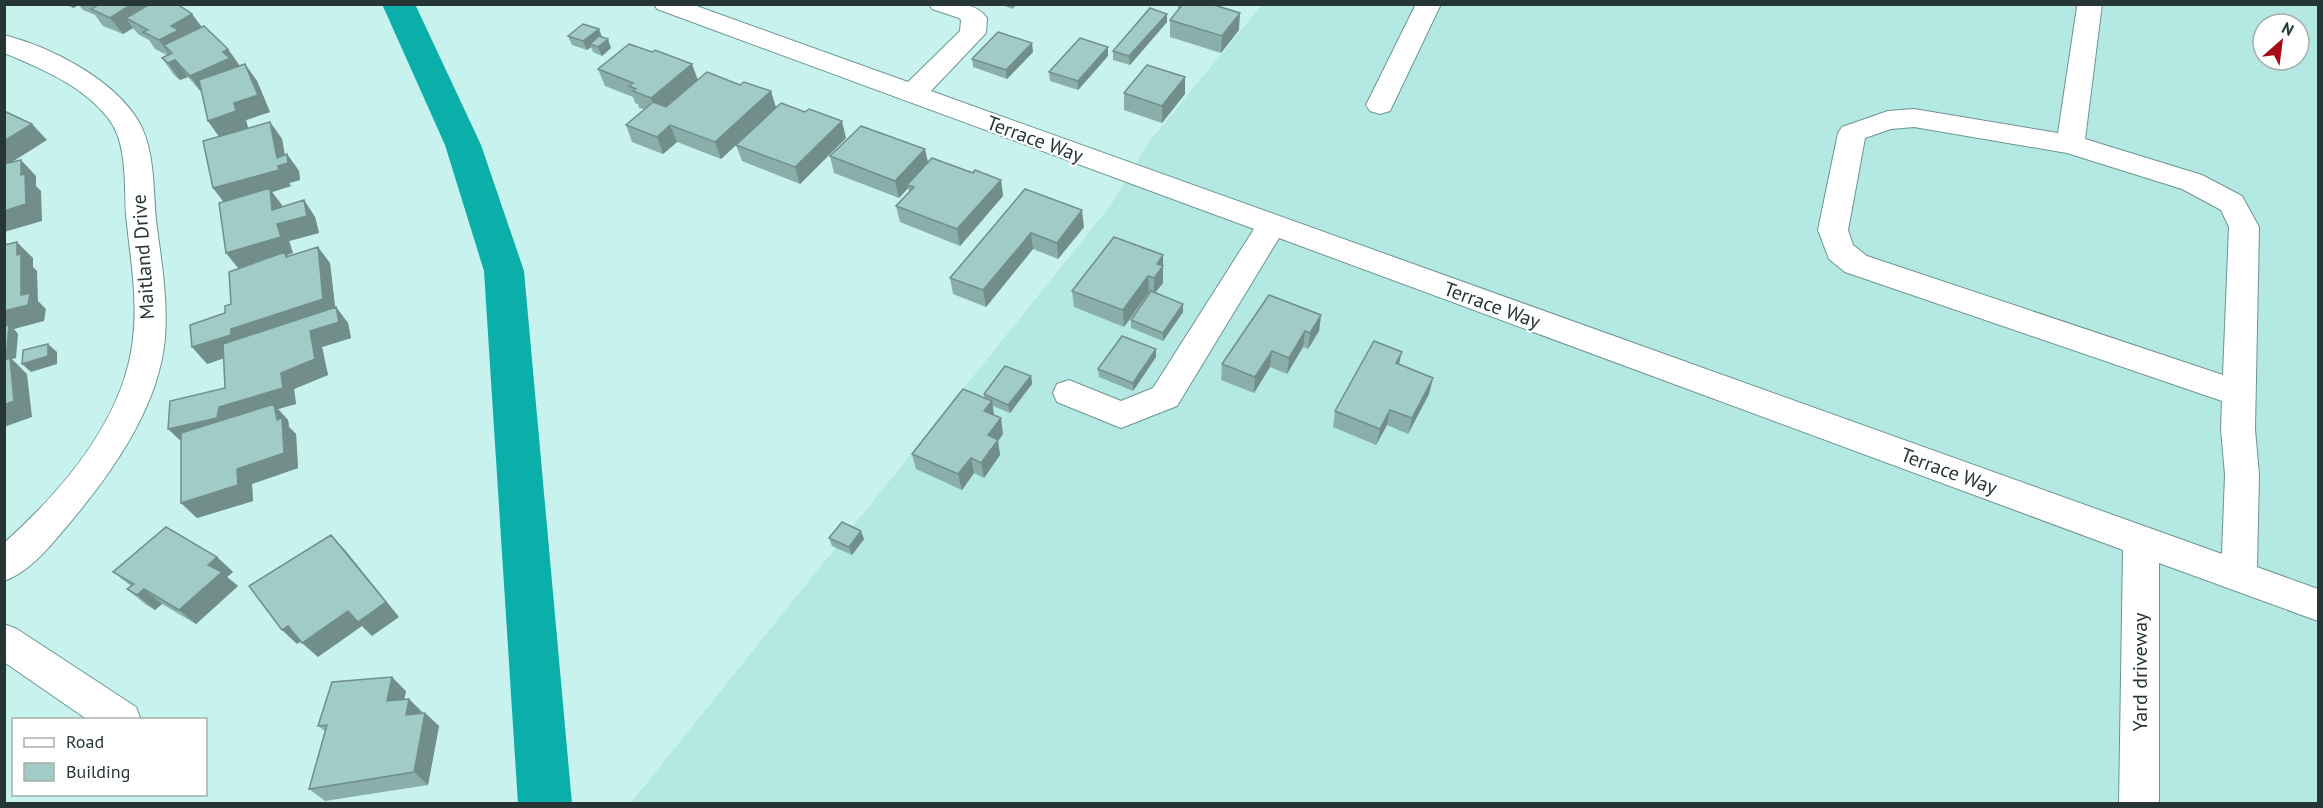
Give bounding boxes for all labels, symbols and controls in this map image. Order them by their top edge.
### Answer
north arrow [2251,12,2311,72]
text: N [2279,17,2297,40]
street label: Terrace Way [983,110,1087,169]
street label: Maitland Drive [126,193,160,321]
street label: Terrace Way [1440,276,1544,335]
street label: Terrace Way [1897,442,2001,501]
street label: Yard driveway [2127,612,2153,731]
legend [12,718,207,796]
text: Road [66,730,104,753]
text: Building [66,760,130,783]

